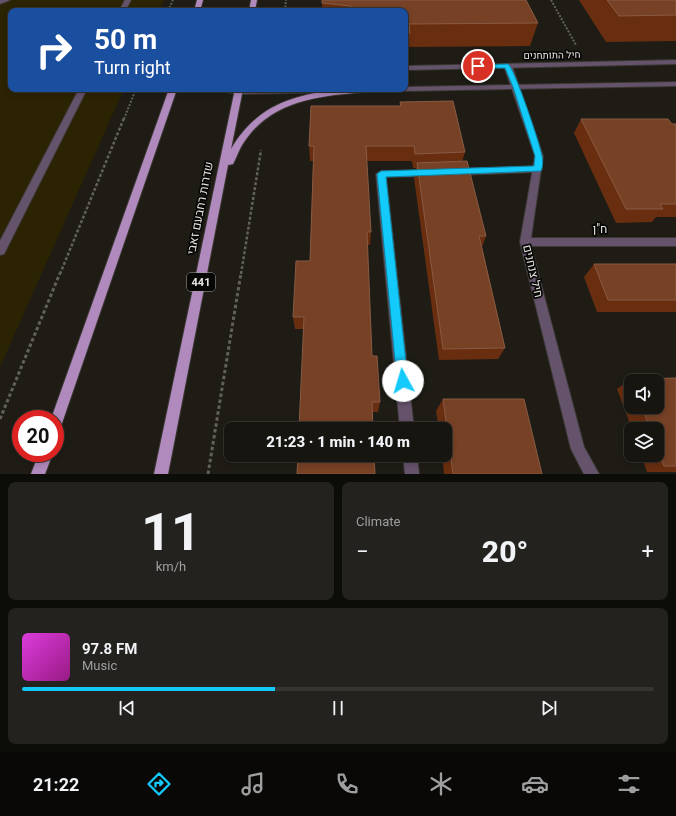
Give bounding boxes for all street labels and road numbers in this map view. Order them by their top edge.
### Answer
street label: חיל התותחנים [523,49,581,61]
street label: שדרות רחבעם זאבי [184,160,216,256]
street label: ח"ן [593,222,607,236]
street label: חיל צנחנים [520,243,546,299]
road number: 441 [187,273,215,291]

